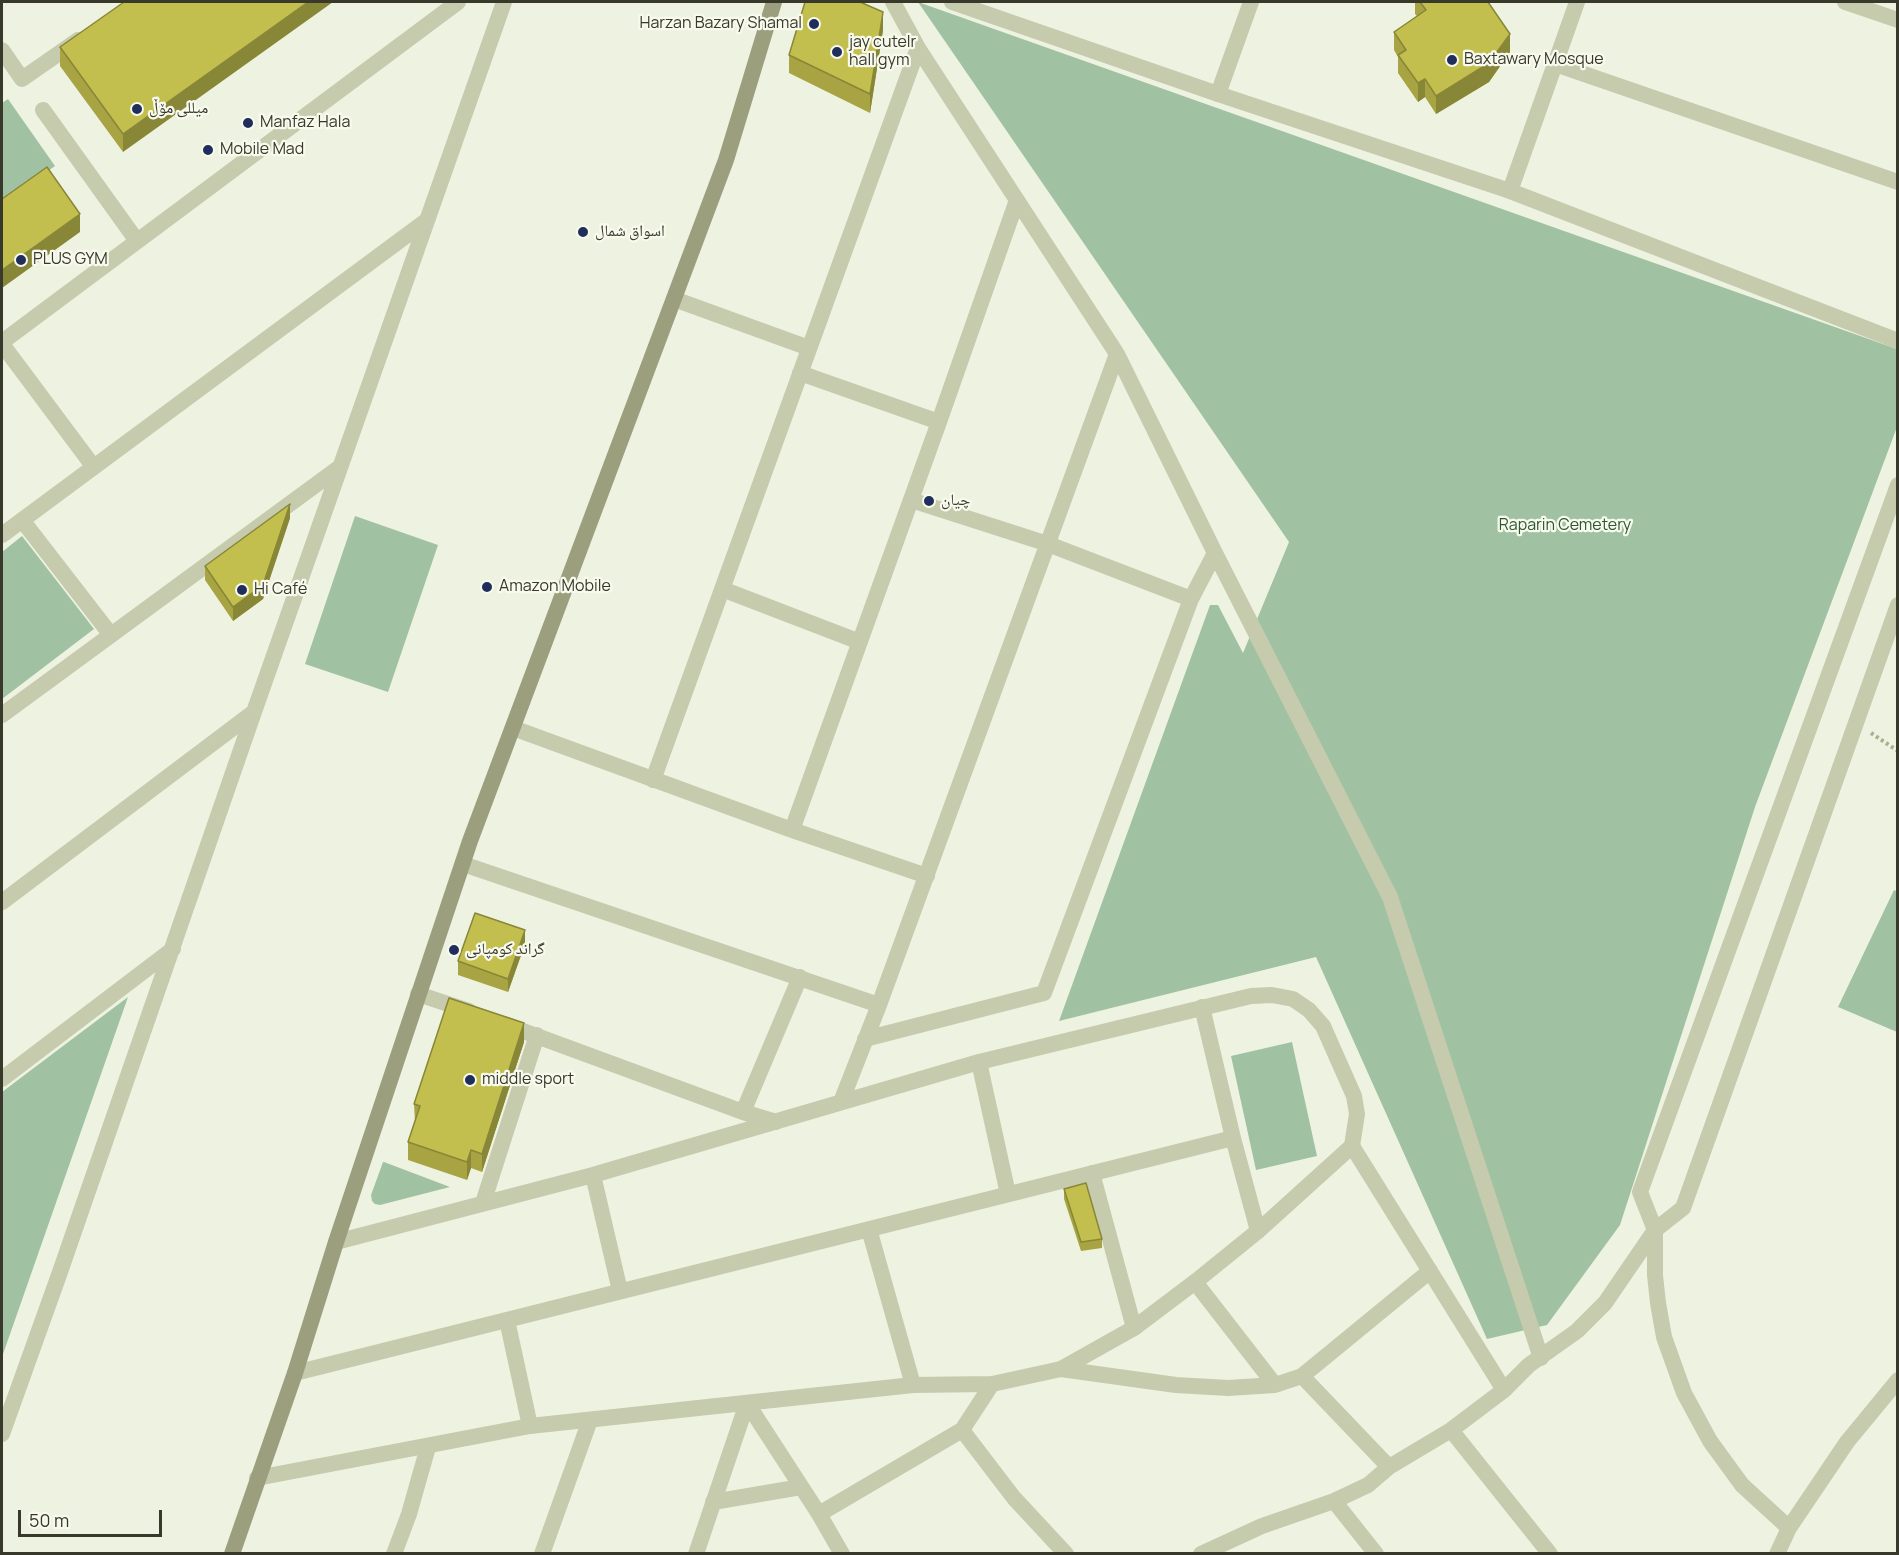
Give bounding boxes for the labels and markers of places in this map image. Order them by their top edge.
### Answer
place label: Harzan Bazary Shamal [639,14,802,34]
marker: Harzan Bazary Shamal [807,17,821,31]
place label: jay cutelr hall gym [849,33,916,71]
marker: jay cutelr hall gym [830,45,844,59]
place label: Baxtawary Mosque [1464,50,1604,70]
marker: Baxtawary Mosque [1445,53,1459,67]
place label: میللی مۆڵ [149,99,208,119]
marker: میللی مۆڵ [130,102,144,116]
place label: Manfaz Hala [260,113,350,133]
marker: Manfaz Hala [241,116,255,130]
place label: Mobile Mad [220,140,304,160]
marker: Mobile Mad [201,143,215,157]
place label: اسواق شمال [595,222,665,242]
marker: اسواق شمال [576,225,590,239]
place label: PLUS GYM [33,250,108,270]
marker: PLUS GYM [14,253,28,267]
place label: چيان [941,491,970,511]
marker: چيان [922,494,936,508]
place label: Amazon Mobile [499,577,611,597]
place label: Hi Café [254,580,307,600]
marker: Amazon Mobile [480,580,494,594]
marker: Hi Café [235,583,249,597]
place label: گراند كومپانى [466,940,545,960]
marker: گراند كومپانى [447,943,461,957]
place label: middle sport [482,1070,574,1090]
marker: middle sport [463,1073,477,1087]

